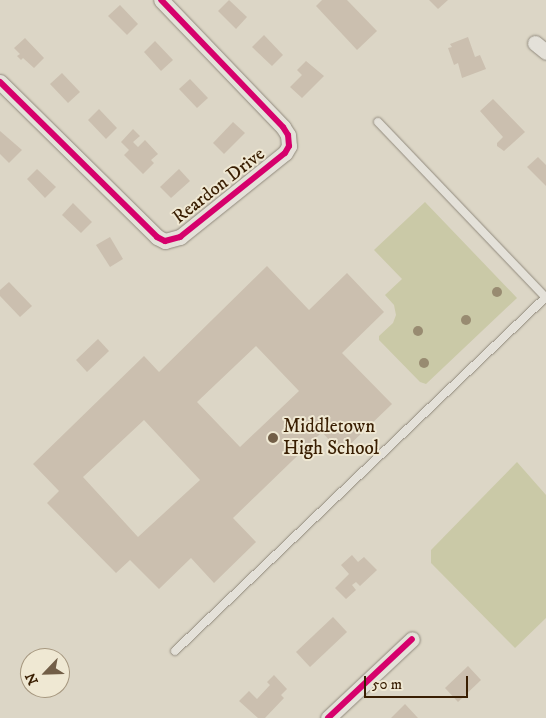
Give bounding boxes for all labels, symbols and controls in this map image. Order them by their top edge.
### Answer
street label: Reardon Drive [168,143,270,229]
place label: Middletown High School [283,416,379,460]
marker: Middletown High School [267,432,279,444]
north arrow [20,648,70,698]
scale bar [366,666,470,698]
text: N [22,670,43,688]
text: 50 m [372,675,402,694]

